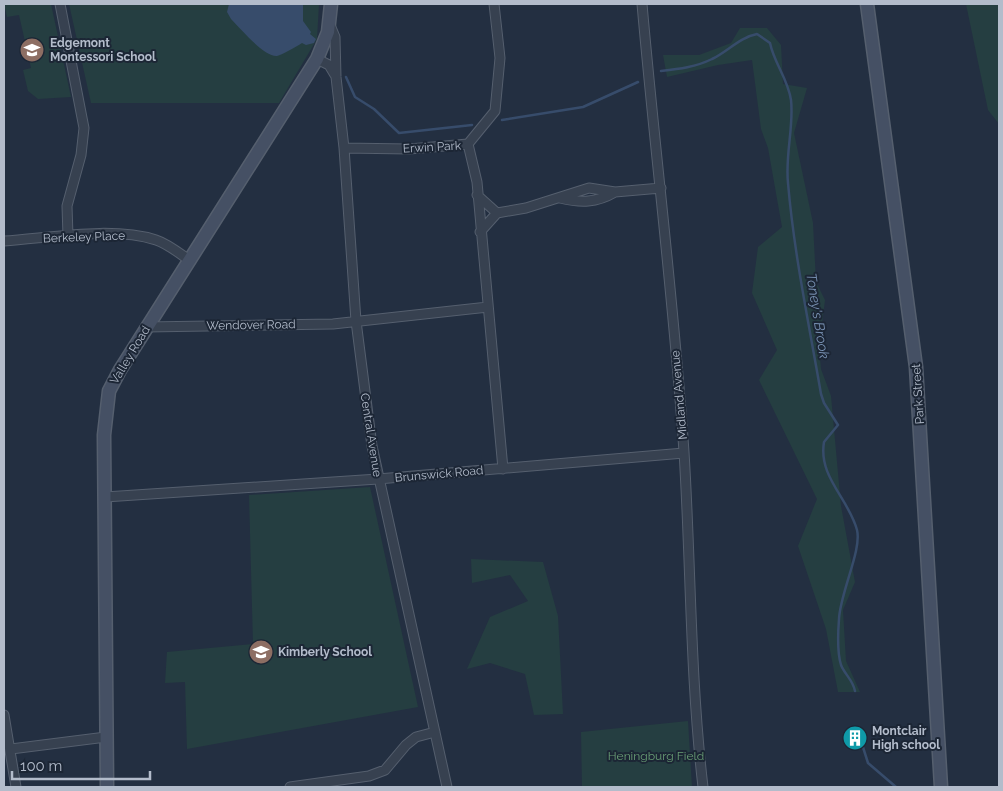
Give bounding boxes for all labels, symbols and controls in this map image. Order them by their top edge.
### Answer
place label: Edgemont Montessori School [50,36,156,64]
school or university icon: Edgemont Montessori School [19,37,45,63]
street label: Erwin Park [402,138,462,156]
street label: Berkeley Place [43,229,125,245]
water label: Toney's Brook [803,272,833,360]
street label: Wendover Road [206,317,296,333]
street label: Valley Road [107,323,153,387]
street label: Midland Avenue [668,350,690,440]
street label: Park Street [909,363,927,425]
street label: Central Avenue [357,392,385,478]
street label: Brunswick Road [394,463,484,485]
school or university icon: Kimberly School [248,639,274,665]
place label: Kimberly School [278,645,372,659]
place label: Montclair High school [872,724,940,752]
building icon: Montclair High school [842,725,868,751]
scale bar [12,748,150,780]
park label: Heningburg Field [608,749,704,763]
text: 100 m [20,757,62,775]

